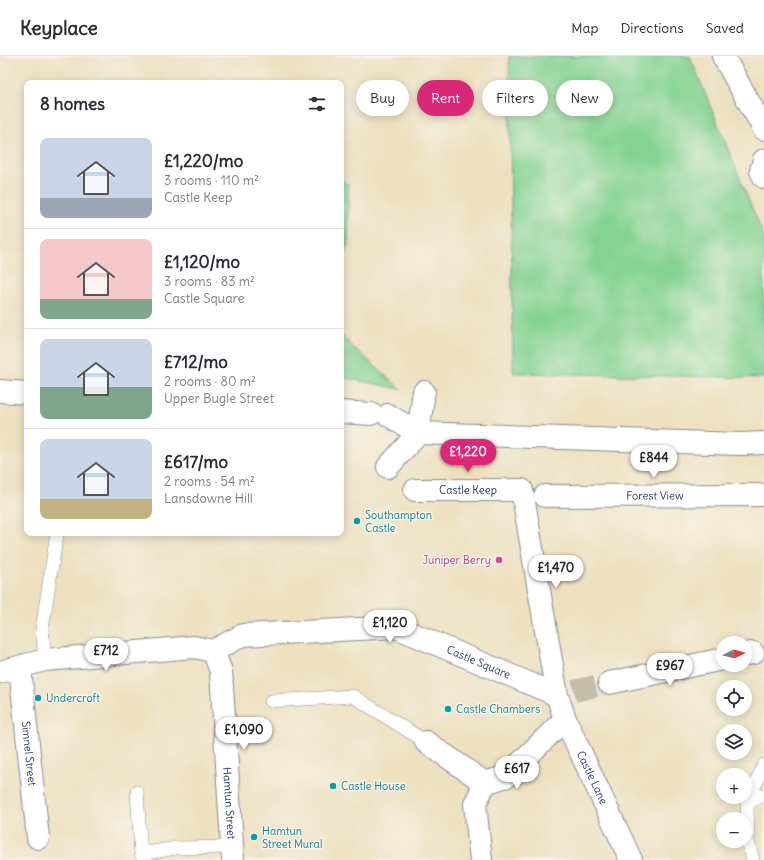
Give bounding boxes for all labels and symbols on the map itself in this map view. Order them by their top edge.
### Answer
pin: £1,220 [435,439,501,473]
pin: £844 [630,445,678,479]
street label: Castle Keep [439,483,497,497]
street label: Forest View [626,488,684,503]
place label: Southampton Castle [365,508,432,535]
marker: Southampton Castle [352,516,362,526]
place label: Juniper Berry [423,553,491,567]
marker: Juniper Berry [494,555,504,565]
pin: £1,470 [523,555,589,589]
pin: £1,120 [357,610,423,644]
north arrow [716,636,752,672]
pin: £712 [82,638,130,672]
street label: Castle Square [445,642,513,682]
pin: £967 [646,653,694,687]
place label: Undercroft [46,691,100,705]
marker: Undercroft [33,693,43,703]
place label: Castle Chambers [456,702,540,716]
marker: Castle Chambers [443,704,453,714]
pin: £1,090 [211,717,277,751]
street label: Simnel Street [19,720,39,787]
street label: Castle Lane [574,749,611,807]
pin: £617 [493,756,541,790]
street label: Hamtun Street [220,767,239,840]
place label: Castle House [341,779,406,793]
marker: Castle House [328,781,338,791]
place label: Hamtun Street Mural [262,824,322,851]
marker: Hamtun Street Mural [249,832,259,842]

